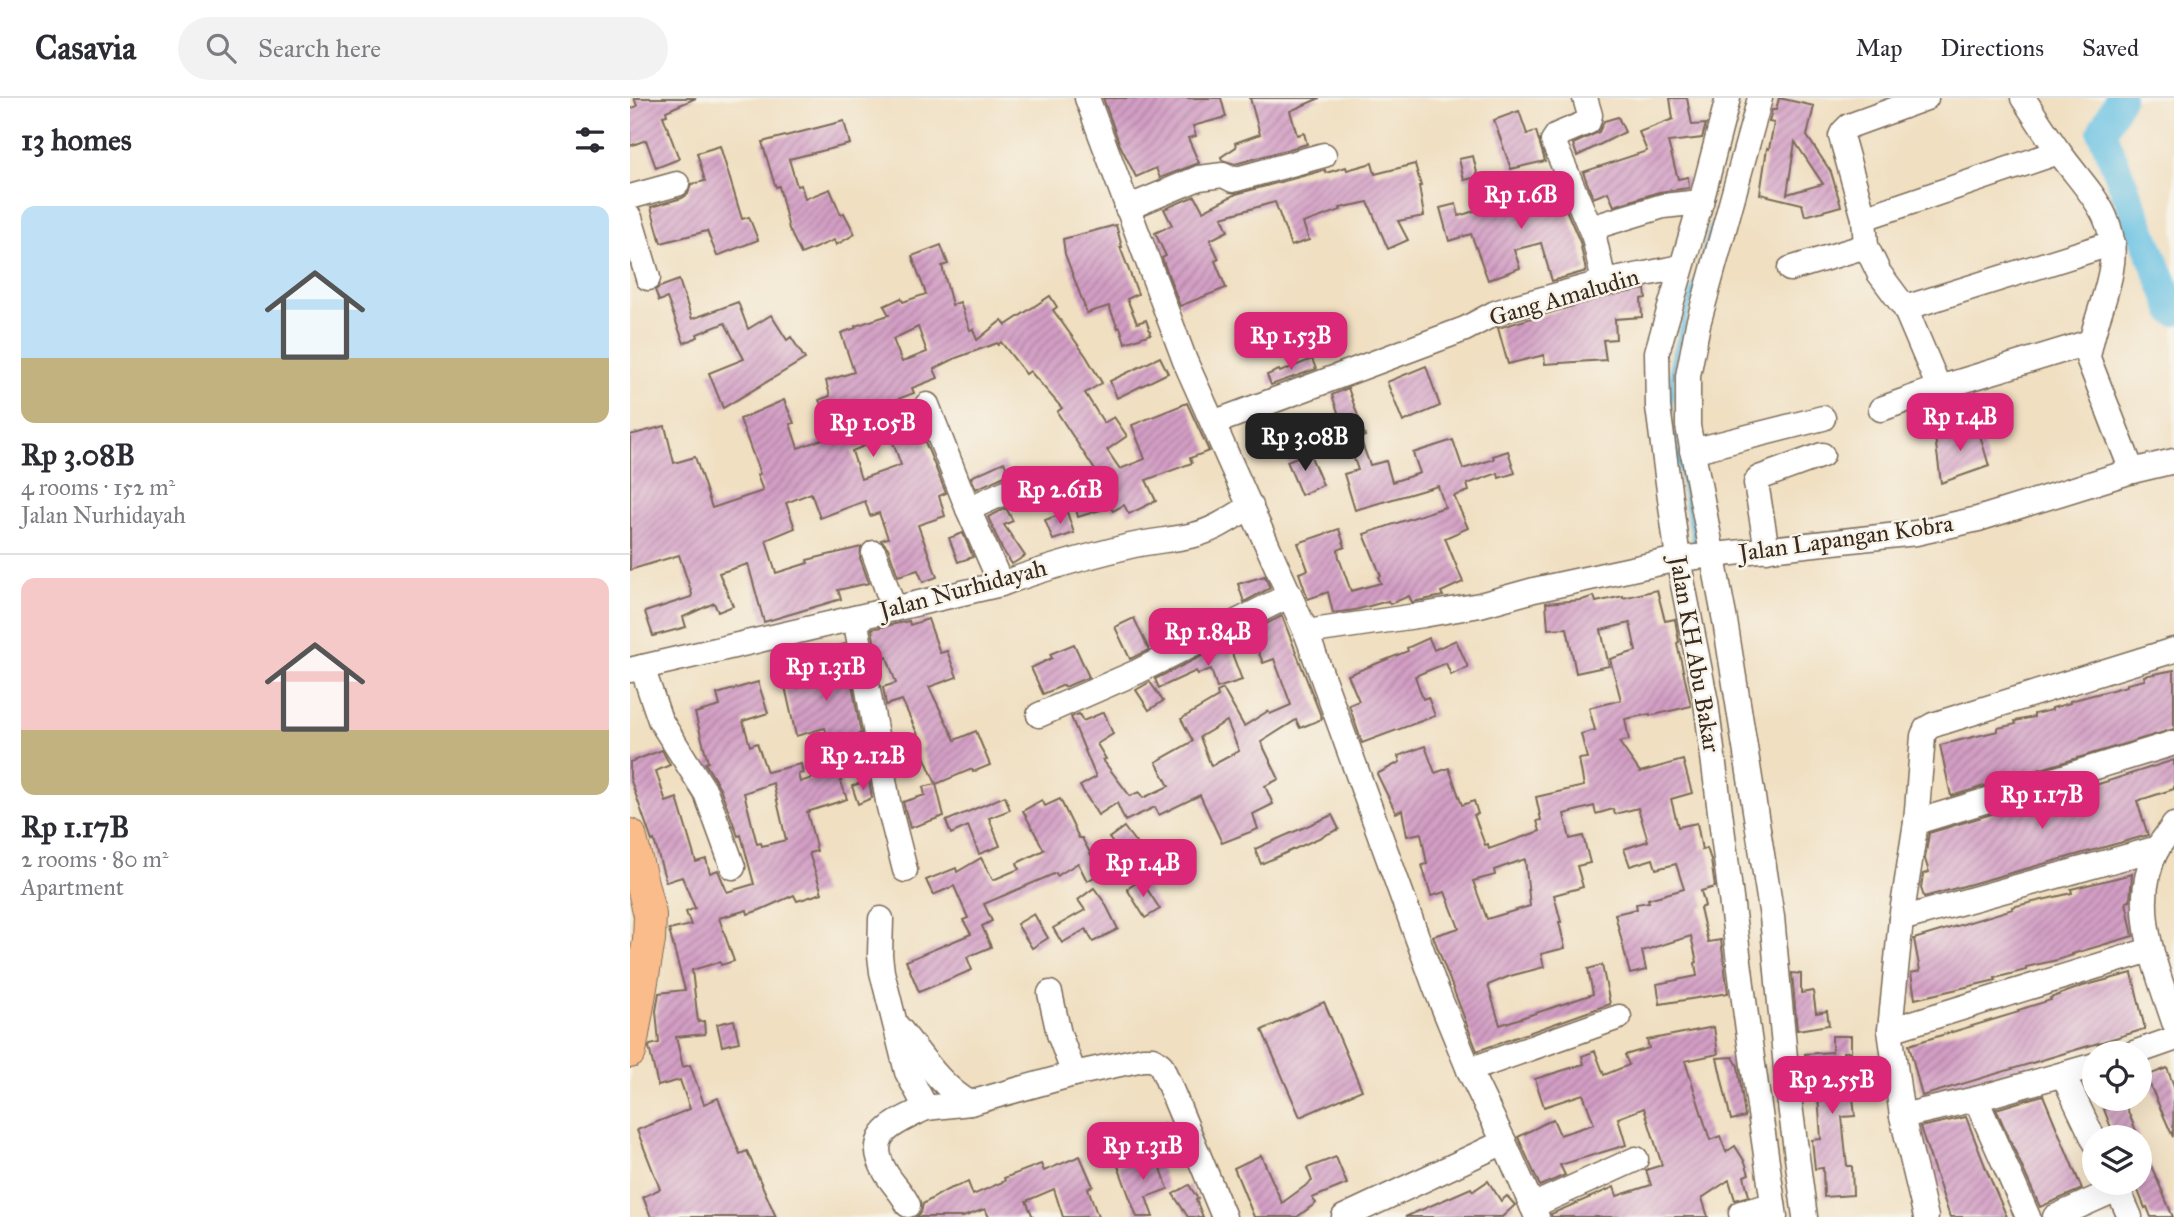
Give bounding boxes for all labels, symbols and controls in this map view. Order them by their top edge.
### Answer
search box [178,17,668,80]
text: Casavia [35,28,136,68]
icon: search [202,29,240,67]
text: Search here [258,32,381,64]
text: Map [1856,33,1903,63]
text: Directions [1941,33,2044,63]
text: Saved [2082,33,2139,63]
icon: filters [571,121,609,159]
text: 13 homes [21,122,132,158]
pin: Rp 1.6B [1456,172,1586,231]
text: Rp 1.6B [1484,180,1558,208]
icon: home [252,252,378,378]
street label: Gang Amaludin [1486,261,1642,333]
pin: Rp 1.53B [1219,313,1363,372]
text: Rp 1.53B [1250,321,1332,349]
pin: Rp 1.4B [1895,394,2025,453]
pin: Rp 1.05B [801,400,945,459]
text: Rp 1.4B [1923,402,1997,430]
text: Rp 1.05B [830,408,916,436]
pin: Rp 3.08B [1233,414,1377,473]
text: Rp 3.08B [1261,422,1349,450]
text: Rp 3.08B [21,437,135,473]
pin: Rp 2.61B [988,466,1132,526]
text: 4 rooms · 152 m² [21,473,175,501]
text: Rp 2.61B [1017,475,1103,503]
text: Jalan Nurhidayah [21,501,186,529]
street label: Jalan Lapangan Kobra [1734,508,1956,568]
street label: Jalan KH Abu Bakar [1662,550,1727,755]
street label: Jalan Nurhidayah [873,552,1050,627]
pin: Rp 1.84B [1136,608,1280,668]
text: Rp 1.84B [1165,617,1251,645]
icon: home [252,624,378,750]
pin: Rp 1.31B [754,644,898,703]
text: Rp 1.31B [786,652,866,680]
pin: Rp 2.12B [791,732,935,792]
text: Rp 2.12B [821,741,905,769]
pin: Rp 1.17B [1970,772,2114,831]
text: Rp 1.17B [2000,780,2084,808]
text: Rp 1.17B [21,809,129,845]
pin: Rp 1.4B [1078,840,1208,899]
text: 2 rooms · 80 m² [21,845,168,873]
text: Rp 1.4B [1106,848,1180,876]
text: Apartment [21,873,124,901]
map controls [2082,1041,2152,1195]
button: locate [2082,1041,2152,1111]
pin: Rp 2.55B [1760,1056,1904,1116]
text: Rp 2.55B [1789,1065,1875,1093]
pin: Rp 1.31B [1071,1122,1215,1182]
button: layers [2082,1125,2152,1195]
text: Rp 1.31B [1103,1131,1183,1159]

